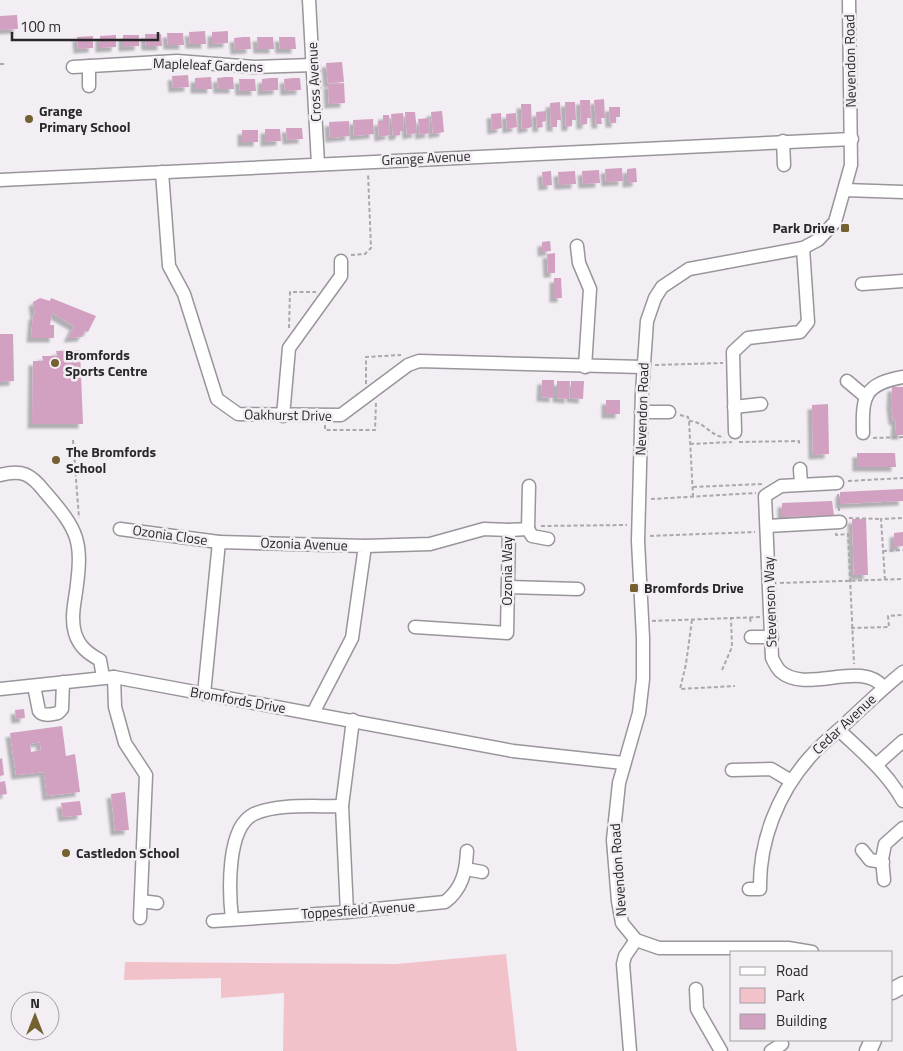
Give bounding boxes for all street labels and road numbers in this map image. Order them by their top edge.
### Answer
street label: Nevendon Road [838,14,861,108]
street label: Cross Avenue [301,42,326,122]
street label: Mapleleaf Gardens [153,52,263,77]
street label: Grange Avenue [381,145,471,170]
street label: Nevendon Road [629,362,654,456]
street label: Oakhurst Drive [244,403,332,426]
street label: Ozonia Close [131,519,209,550]
street label: Ozonia Avenue [260,531,348,556]
street label: Ozonia Way [496,536,517,606]
street label: Stevenson Way [757,556,782,648]
street label: Bromfords Drive [189,681,287,718]
street label: Cedar Avenue [807,688,880,759]
street label: Nevendon Road [604,823,631,917]
street label: Toppesfield Avenue [300,895,416,924]

